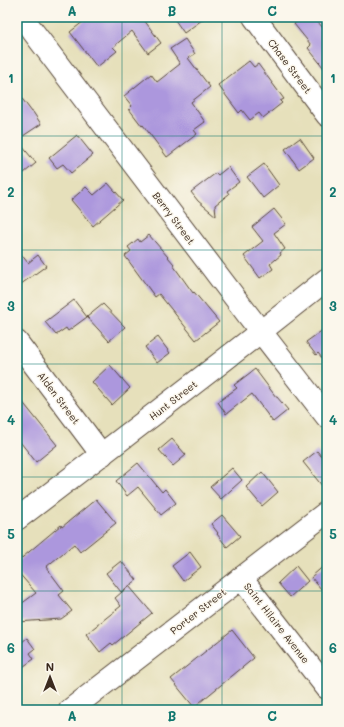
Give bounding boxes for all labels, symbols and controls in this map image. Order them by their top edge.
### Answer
text: A [67,2,77,19]
text: B [168,2,177,19]
text: C [267,2,277,19]
street label: Chase Street [265,36,315,96]
text: 1 [8,69,14,86]
text: 1 [330,69,336,86]
text: 2 [7,183,15,200]
text: 2 [329,183,337,200]
street label: Berry Street [150,189,198,247]
text: 3 [7,297,15,314]
text: 3 [329,297,337,314]
street label: Alden Street [35,369,83,427]
street label: Hunt Street [146,377,200,423]
text: 4 [7,411,15,428]
text: 4 [329,411,337,428]
text: 5 [7,525,15,542]
text: 5 [329,525,337,542]
street label: Saint Hilaire Avenue [241,580,313,666]
street label: Porter Street [167,585,229,637]
text: 6 [7,639,15,656]
text: 6 [329,639,337,656]
north arrow [30,657,70,697]
text: N [46,659,54,674]
text: A [67,707,77,724]
text: B [168,707,177,724]
text: C [267,707,277,724]

